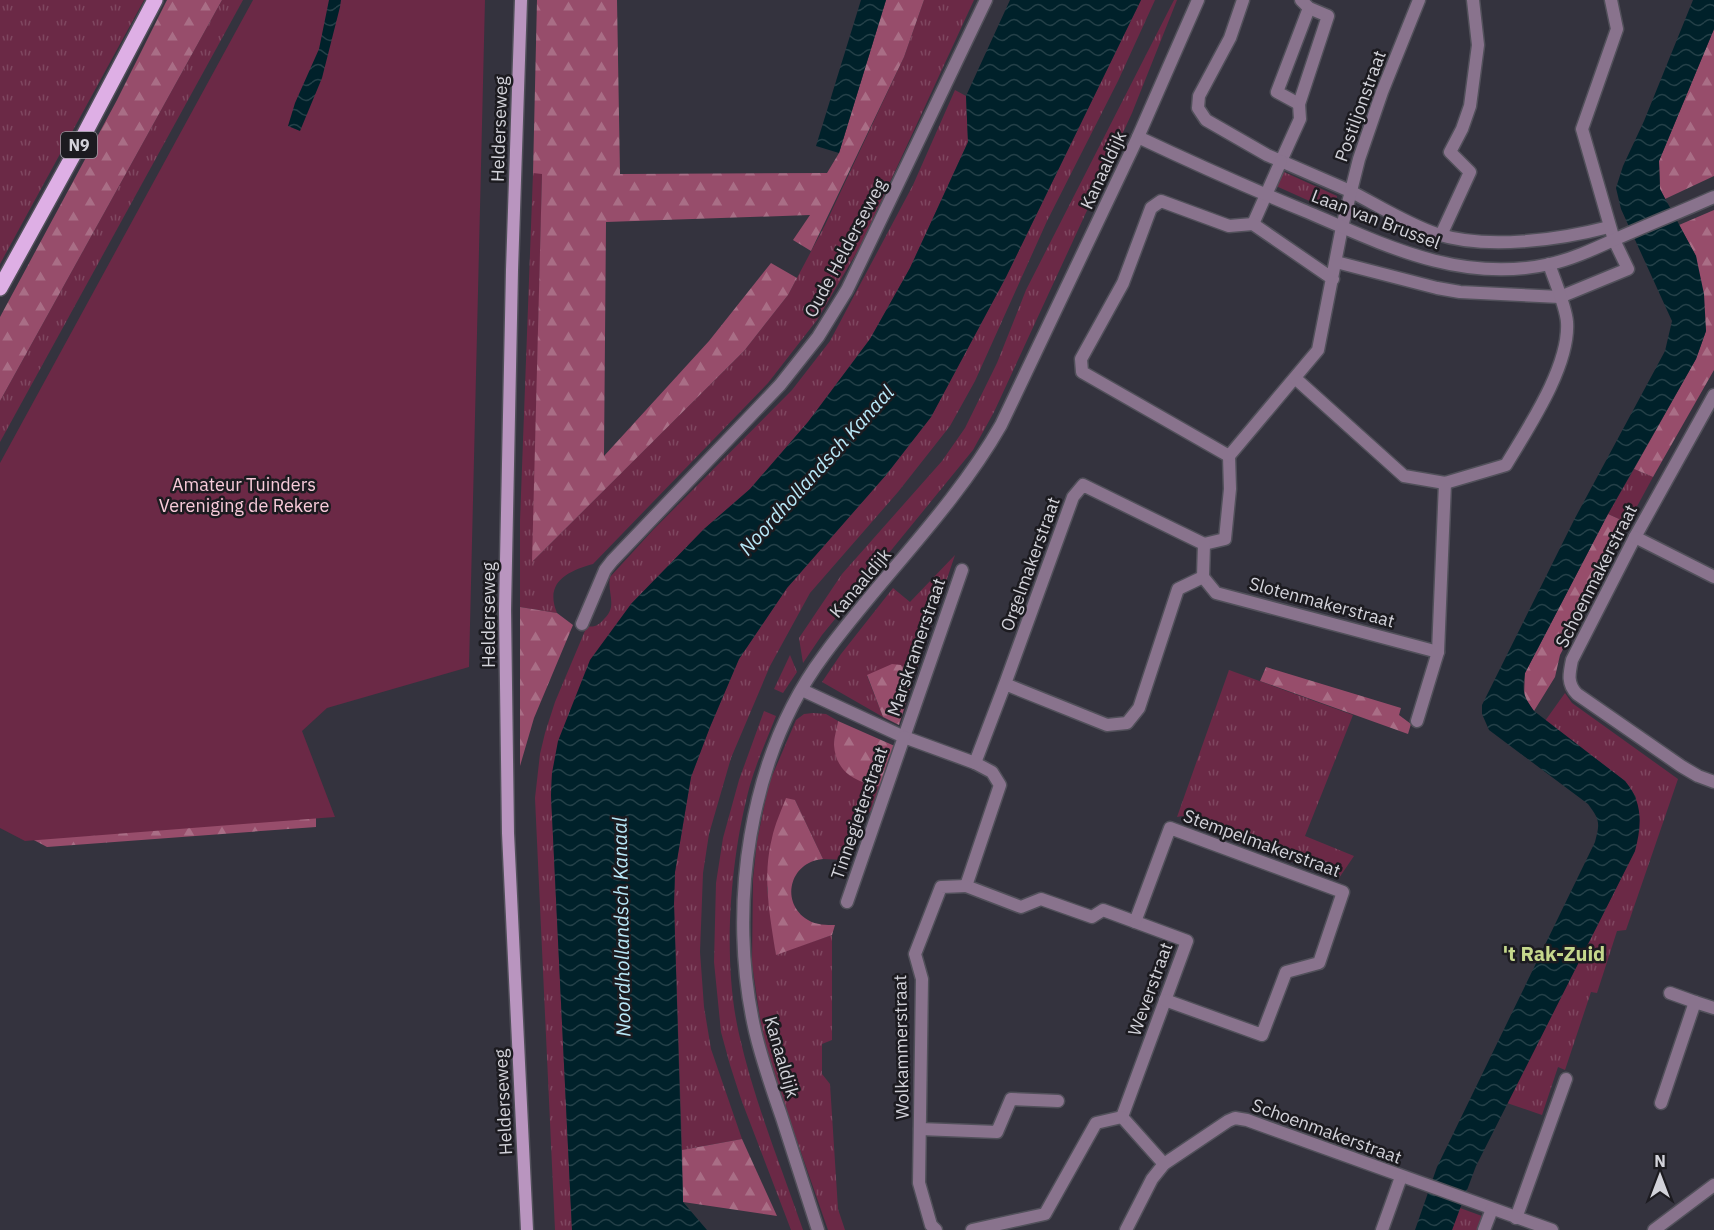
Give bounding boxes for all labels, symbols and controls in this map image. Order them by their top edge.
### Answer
street label: Postiljonstraat [1329,47,1391,165]
street label: Helderseweg [486,75,512,182]
street label: Kanaaldijk [1075,127,1131,213]
road number: N9 [61,132,97,158]
street label: Oude Helderseweg [799,174,891,321]
street label: Laan van Brussel [1308,184,1444,254]
water label: Noordhollandsch Kanaal [732,379,900,561]
park label: Amateur Tuinders Vereniging de Rekere [159,473,329,517]
street label: Orgelmakerstraat [995,494,1065,634]
street label: Schoenmakerstraat [1550,500,1642,652]
street label: Kanaaldijk [824,543,896,623]
street label: Helderseweg [477,561,500,668]
street label: Slotenmakerstraat [1247,572,1397,632]
street label: Marskramerstraat [882,575,950,719]
street label: Tinnegieterstraat [826,744,892,882]
street label: Stempelmakerstraat [1180,804,1344,882]
water label: Noordhollandsch Kanaal [606,816,636,1037]
street label: Weverstraat [1122,939,1178,1039]
district label: 't Rak-Zuid [1503,940,1605,967]
street label: Wolkammerstraat [888,974,914,1120]
street label: Kanaaldijk [759,1013,805,1101]
street label: Helderseweg [489,1048,517,1156]
street label: Schoenmakerstraat [1249,1093,1405,1169]
north arrow [1630,1146,1690,1206]
text: N [1654,1151,1666,1171]

